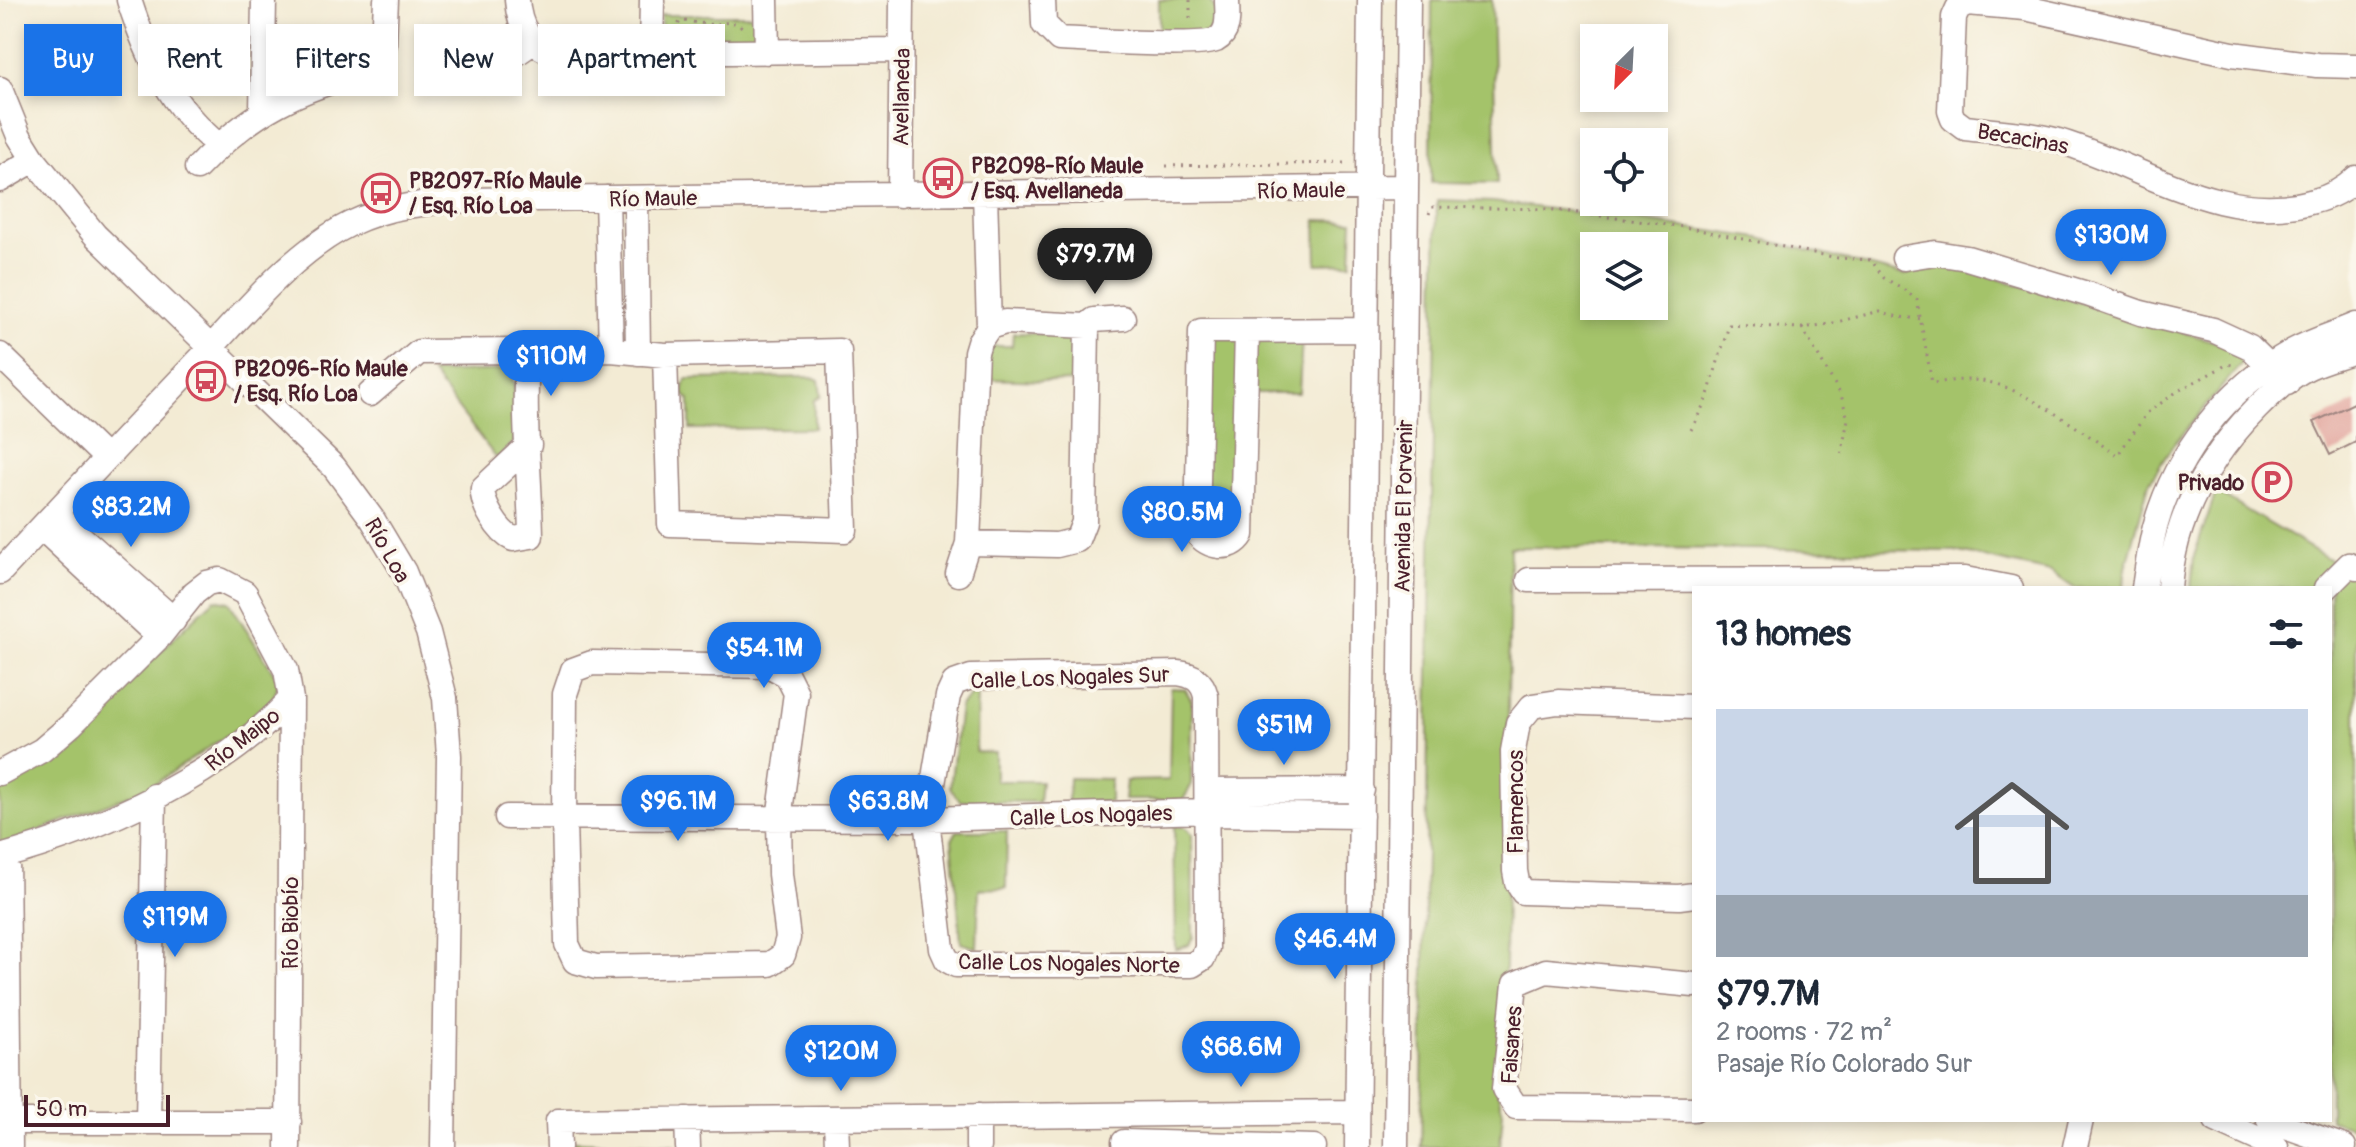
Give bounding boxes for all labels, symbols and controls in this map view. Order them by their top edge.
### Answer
chip: Buy [24,24,122,96]
chip: Rent [138,24,250,96]
chip: Filters [266,24,398,96]
chip: New [414,24,522,96]
chip: Apartment [538,24,725,96]
north arrow [1580,24,1668,112]
map controls [1580,24,1668,320]
street label: Avellaneda [887,48,917,146]
street label: Becacinas [1975,117,2071,161]
button: locate [1580,128,1668,216]
place label: PB2098-Río Maule / Esq. Avellaneda [971,152,1144,205]
bus stop icon: PB2098-Río Maule / Esq. Avellaneda [922,157,964,199]
place label: PB2097-Río Maule / Esq. Río Loa [409,167,583,220]
bus stop icon: PB2097-Río Maule / Esq. Río Loa [360,172,402,214]
street label: Río Maule [1257,176,1346,206]
street label: Río Maule [609,184,698,214]
pin: $130M [2055,209,2167,277]
text: $130M [2073,219,2149,251]
pin: $79.7M [1030,228,1160,296]
button: layers [1580,232,1668,320]
text: $79.7M [1055,238,1135,270]
pin: $110M [495,330,607,398]
text: $110M [516,340,586,372]
place label: PB2096-Río Maule / Esq. Río Loa [234,355,409,408]
bus stop icon: PB2096-Río Maule / Esq. Río Loa [185,360,227,402]
street label: Avenida El Porvenir [1388,419,1420,593]
parking icon: Privado [2251,461,2293,503]
place label: Privado [2178,469,2244,497]
pin: $83.2M [66,481,196,549]
pin: $80.5M [1117,486,1247,554]
text: $83.2M [91,491,171,523]
text: $80.5M [1140,496,1224,528]
street label: Río Loa [358,513,416,588]
icon: filters [2264,612,2308,656]
text: 13 homes [1716,613,1851,656]
pin: $54.1M [699,622,829,690]
text: $54.1M [725,632,803,664]
street label: Calle Los Nogales Sur [970,661,1170,695]
pin: $51M [1237,699,1331,767]
street label: Río Maipo [199,702,286,778]
text: $51M [1255,709,1313,741]
street label: Flamencos [1502,750,1530,854]
icon: home [1940,761,2084,905]
pin: $96.1M [613,775,743,843]
pin: $63.8M [823,775,953,843]
text: $96.1M [639,785,717,817]
text: $63.8M [847,785,929,817]
street label: Calle Los Nogales [1009,799,1173,833]
street label: Río Biobío [277,877,305,969]
pin: $119M [119,891,231,959]
text: $119M [142,901,208,933]
pin: $46.4M [1270,913,1400,981]
text: $46.4M [1293,923,1377,955]
street label: Calle Los Nogales Norte [958,948,1180,980]
text: $79.7M [1716,973,1820,1016]
street label: Faisanes [1495,1005,1529,1085]
text: 2 rooms · 72 m² [1716,1016,1892,1048]
pin: $68.6M [1176,1021,1306,1089]
pin: $120M [785,1025,897,1093]
text: $68.6M [1200,1031,1282,1063]
text: $120M [803,1035,879,1067]
text: Pasaje Río Colorado Sur [1716,1048,1972,1080]
scale bar [24,1091,170,1127]
text: 50 m [36,1095,87,1123]

